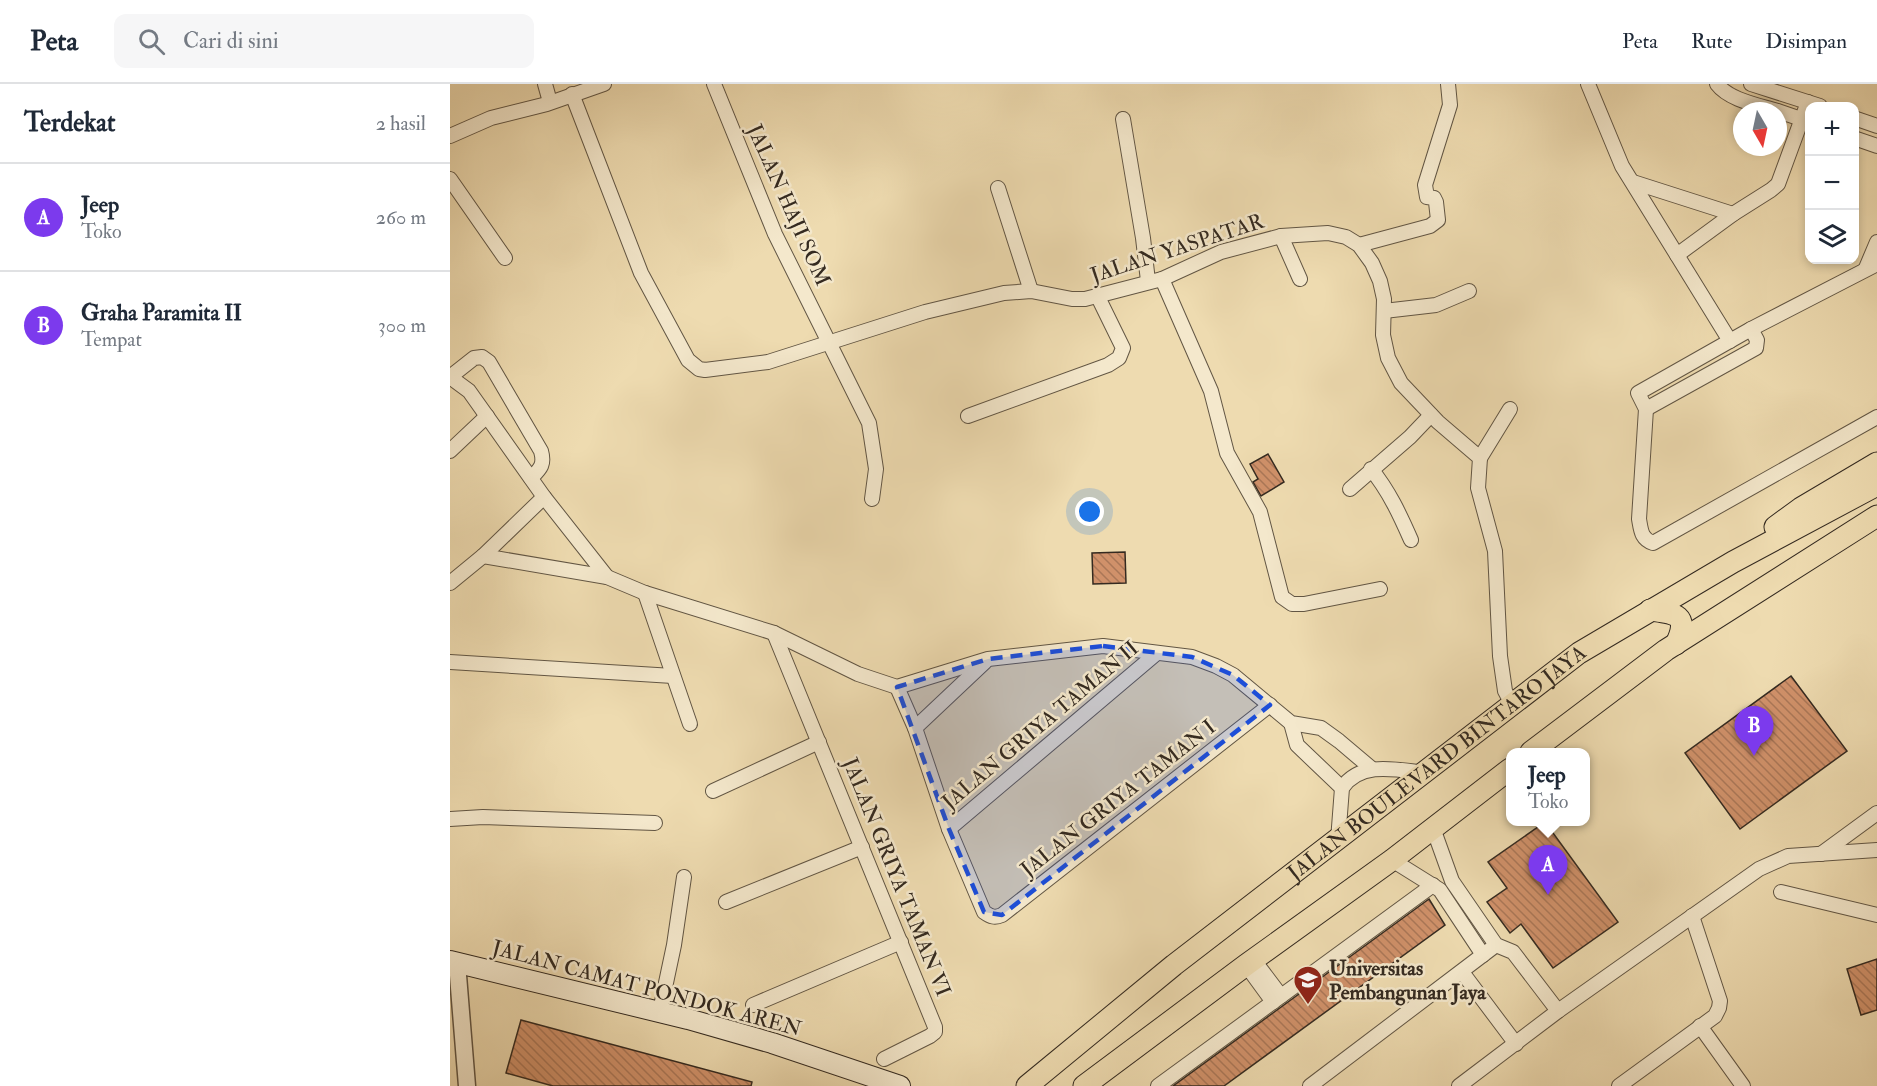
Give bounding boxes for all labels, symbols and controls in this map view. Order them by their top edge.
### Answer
search box [114,14,534,68]
text: Peta [30,24,78,59]
icon: search [135,25,168,58]
text: Cari di sini [183,27,279,55]
text: Peta [1622,28,1658,55]
text: Rute [1691,28,1732,55]
text: Disimpan [1765,28,1847,55]
north arrow [1733,102,1787,156]
map controls [1805,102,1859,264]
button: + [1805,102,1859,156]
text: Terdekat [24,107,115,139]
text: 2 hasil [376,111,426,136]
street label: JALAN HAJI SOM [740,119,836,290]
button: − [1805,156,1859,210]
text: Jeep [81,191,119,219]
text: A [37,205,50,230]
text: 260 m [376,205,426,230]
street label: JALAN YASPATAR [1086,207,1268,290]
button: layers [1805,210,1859,264]
text: Toko [81,219,122,244]
text: Graha Paramita II [81,299,242,327]
text: B [37,313,50,338]
text: 300 m [378,313,426,338]
text: Tempat [81,327,142,352]
your location [1075,497,1104,526]
street label: JALAN GRIYA TAMAN II [937,635,1143,815]
street label: JALAN BOULEVARD BINTARO JAYA [1282,643,1592,885]
pin: B [1734,706,1774,756]
street label: JALAN GRIYA TAMAN I [1016,714,1220,882]
popup [1506,748,1590,826]
street label: JALAN GRIYA TAMAN VI [836,753,957,1001]
text: Jeep [1528,761,1566,789]
text: Toko [1528,789,1568,814]
pin: A [1528,846,1568,895]
street label: JALAN CAMAT PONDOK AREN [488,934,805,1043]
place label: Universitas Pembangunan Jaya [1329,955,1487,1006]
school or university icon: Universitas Pembangunan Jaya [1292,964,1324,1006]

